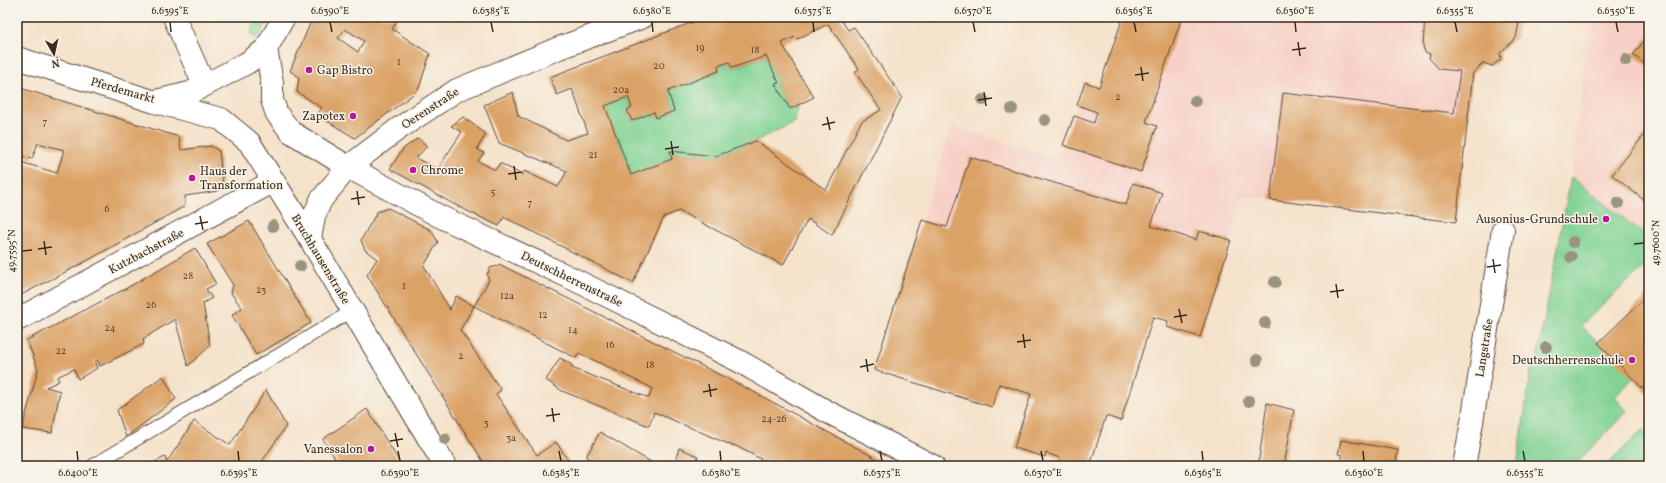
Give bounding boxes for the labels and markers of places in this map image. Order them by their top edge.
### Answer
place label: Gap Bistro [317,63,373,79]
marker: Gap Bistro [304,65,314,75]
place label: Zapotex [302,109,345,125]
marker: Zapotex [348,111,358,121]
place label: Chrome [421,163,464,179]
place label: Haus der Transformation [200,164,283,194]
marker: Chrome [408,165,418,175]
marker: Haus der Transformation [187,173,197,183]
place label: Ausonius-Grundschule [1476,212,1598,228]
marker: Ausonius-Grundschule [1601,214,1611,224]
place label: Deutschherrenschule [1512,353,1624,369]
marker: Deutschherrenschule [1627,355,1637,365]
place label: Vanessalon [304,442,363,458]
marker: Vanessalon [366,444,376,454]

